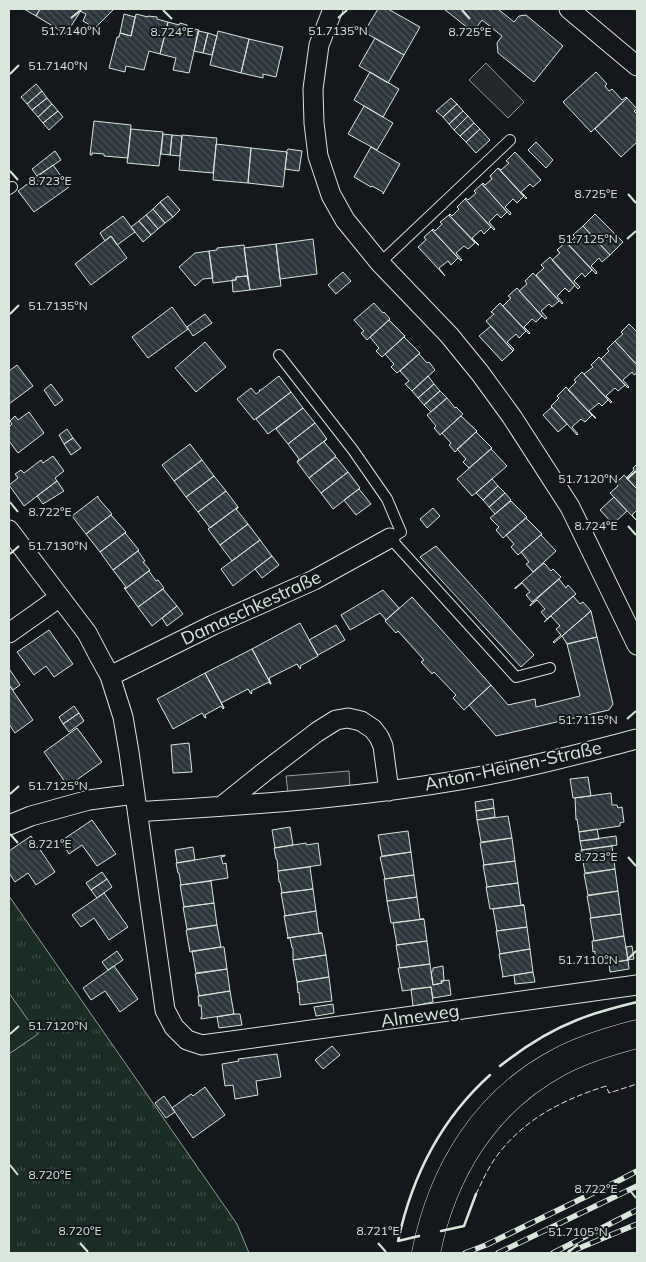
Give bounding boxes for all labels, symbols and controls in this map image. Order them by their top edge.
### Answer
text: 51.7140°N [41,23,101,38]
text: 51.7135°N [308,23,368,38]
text: 8.724°E [150,24,194,39]
text: 8.725°E [448,24,492,39]
text: 51.7140°N [28,58,88,73]
text: 8.723°E [28,173,72,188]
text: 8.725°E [574,186,618,201]
text: 51.7125°N [558,231,618,246]
text: 51.7135°N [28,298,88,313]
text: 51.7120°N [558,471,618,486]
text: 8.722°E [28,504,72,519]
text: 8.724°E [574,518,618,533]
text: 51.7130°N [28,538,88,553]
street label: Damaschkestraße [177,565,324,650]
text: 51.7115°N [558,712,618,727]
street label: Anton-Heinen-Straße [422,735,604,796]
text: 51.7125°N [28,778,88,793]
text: 8.721°E [28,836,72,851]
text: 8.723°E [574,849,618,864]
text: 51.7110°N [558,952,618,967]
street label: Almeweg [379,999,461,1032]
text: 51.7120°N [28,1018,88,1033]
text: 8.720°E [28,1167,72,1182]
text: 8.722°E [574,1181,618,1196]
text: 8.720°E [58,1223,102,1238]
text: 8.721°E [356,1223,400,1238]
text: 51.7105°N [548,1224,608,1239]

